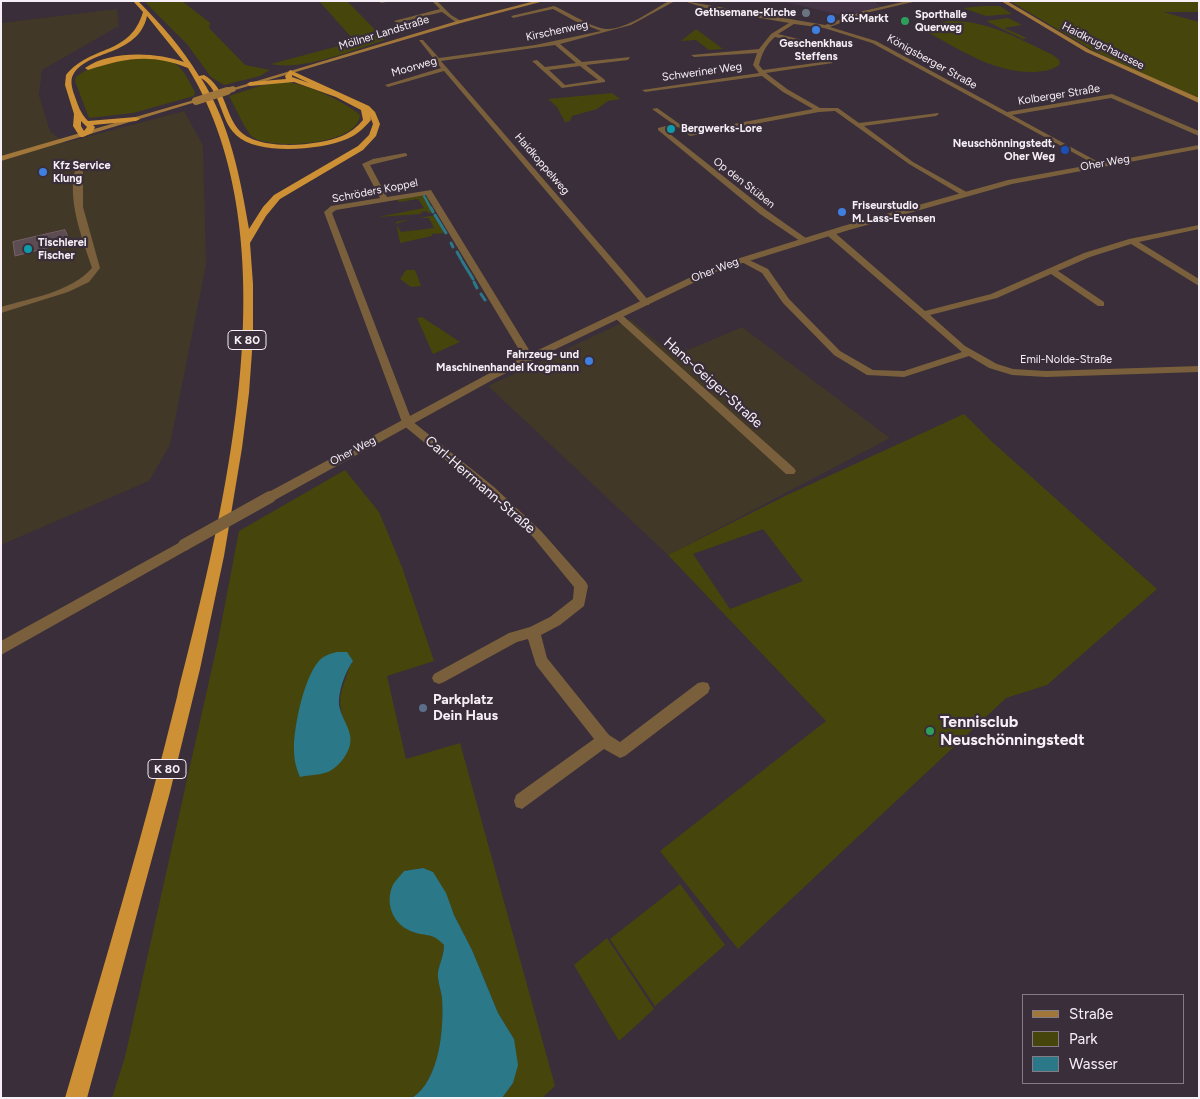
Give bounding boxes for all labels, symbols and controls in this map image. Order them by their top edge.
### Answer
place label: Gethsemane-Kirche [695,6,796,20]
marker: Gethsemane-Kirche [800,7,812,19]
place label: Sporthalle Querweg [915,8,967,34]
place label: Kö-Markt [841,12,889,26]
street label: Möllner Landstraße [337,13,431,53]
marker: Kö-Markt [825,13,837,25]
marker: Sporthalle Querweg [899,15,911,27]
street label: Kirschenweg [525,18,589,44]
street label: Haidkrugchaussee [1060,20,1146,72]
marker: Geschenkhaus Steffens [810,24,822,36]
street label: Königsberger Straße [885,32,979,92]
place label: Geschenkhaus Steffens [779,37,853,63]
street label: Moorweg [390,54,438,80]
street label: Schweriner Weg [661,60,743,84]
street label: Kolberger Straße [1017,82,1101,108]
place label: Bergwerks-Lore [681,122,762,136]
marker: Bergwerks-Lore [665,123,677,135]
street label: Haidkoppelweg [512,131,572,197]
place label: Neuschönningstedt, Oher Weg [953,137,1055,163]
marker: Neuschönningstedt, Oher Weg [1059,144,1071,156]
street label: Oher Weg [1079,152,1131,174]
street label: Op den Stüben [711,155,777,211]
place label: Kfz Service Klung [53,159,111,185]
marker: Kfz Service Klung [37,166,49,178]
street label: Schröders Koppel [331,176,419,206]
place label: Friseurstudio M. Lass-Evensen [852,199,935,225]
marker: Friseurstudio M. Lass-Evensen [836,206,848,218]
place label: Tischlerei Fischer [38,236,87,262]
marker: Tischlerei Fischer [22,243,34,255]
street label: Oher Weg [689,255,741,285]
road number: K 80 [228,330,266,350]
street label: Hans-Geiger-Straße [660,334,766,432]
place label: Fahrzeug- und Maschinenhandel Krogmann [436,348,579,374]
street label: Emil-Nolde-Straße [1020,353,1112,367]
marker: Fahrzeug- und Maschinenhandel Krogmann [583,355,595,367]
street label: Carl-Herrmann-Straße [422,433,538,537]
street label: Oher Weg [328,434,378,468]
place label: Parkplatz Dein Haus [433,692,498,724]
marker: Parkplatz Dein Haus [417,702,429,714]
place label: Tennisclub Neuschönningstedt [940,712,1085,750]
marker: Tennisclub Neuschönningstedt [924,725,936,737]
road number: K 80 [148,760,186,779]
legend [1022,994,1185,1084]
text: Straße [1069,1005,1113,1023]
text: Park [1069,1030,1098,1048]
text: Wasser [1069,1055,1118,1073]

